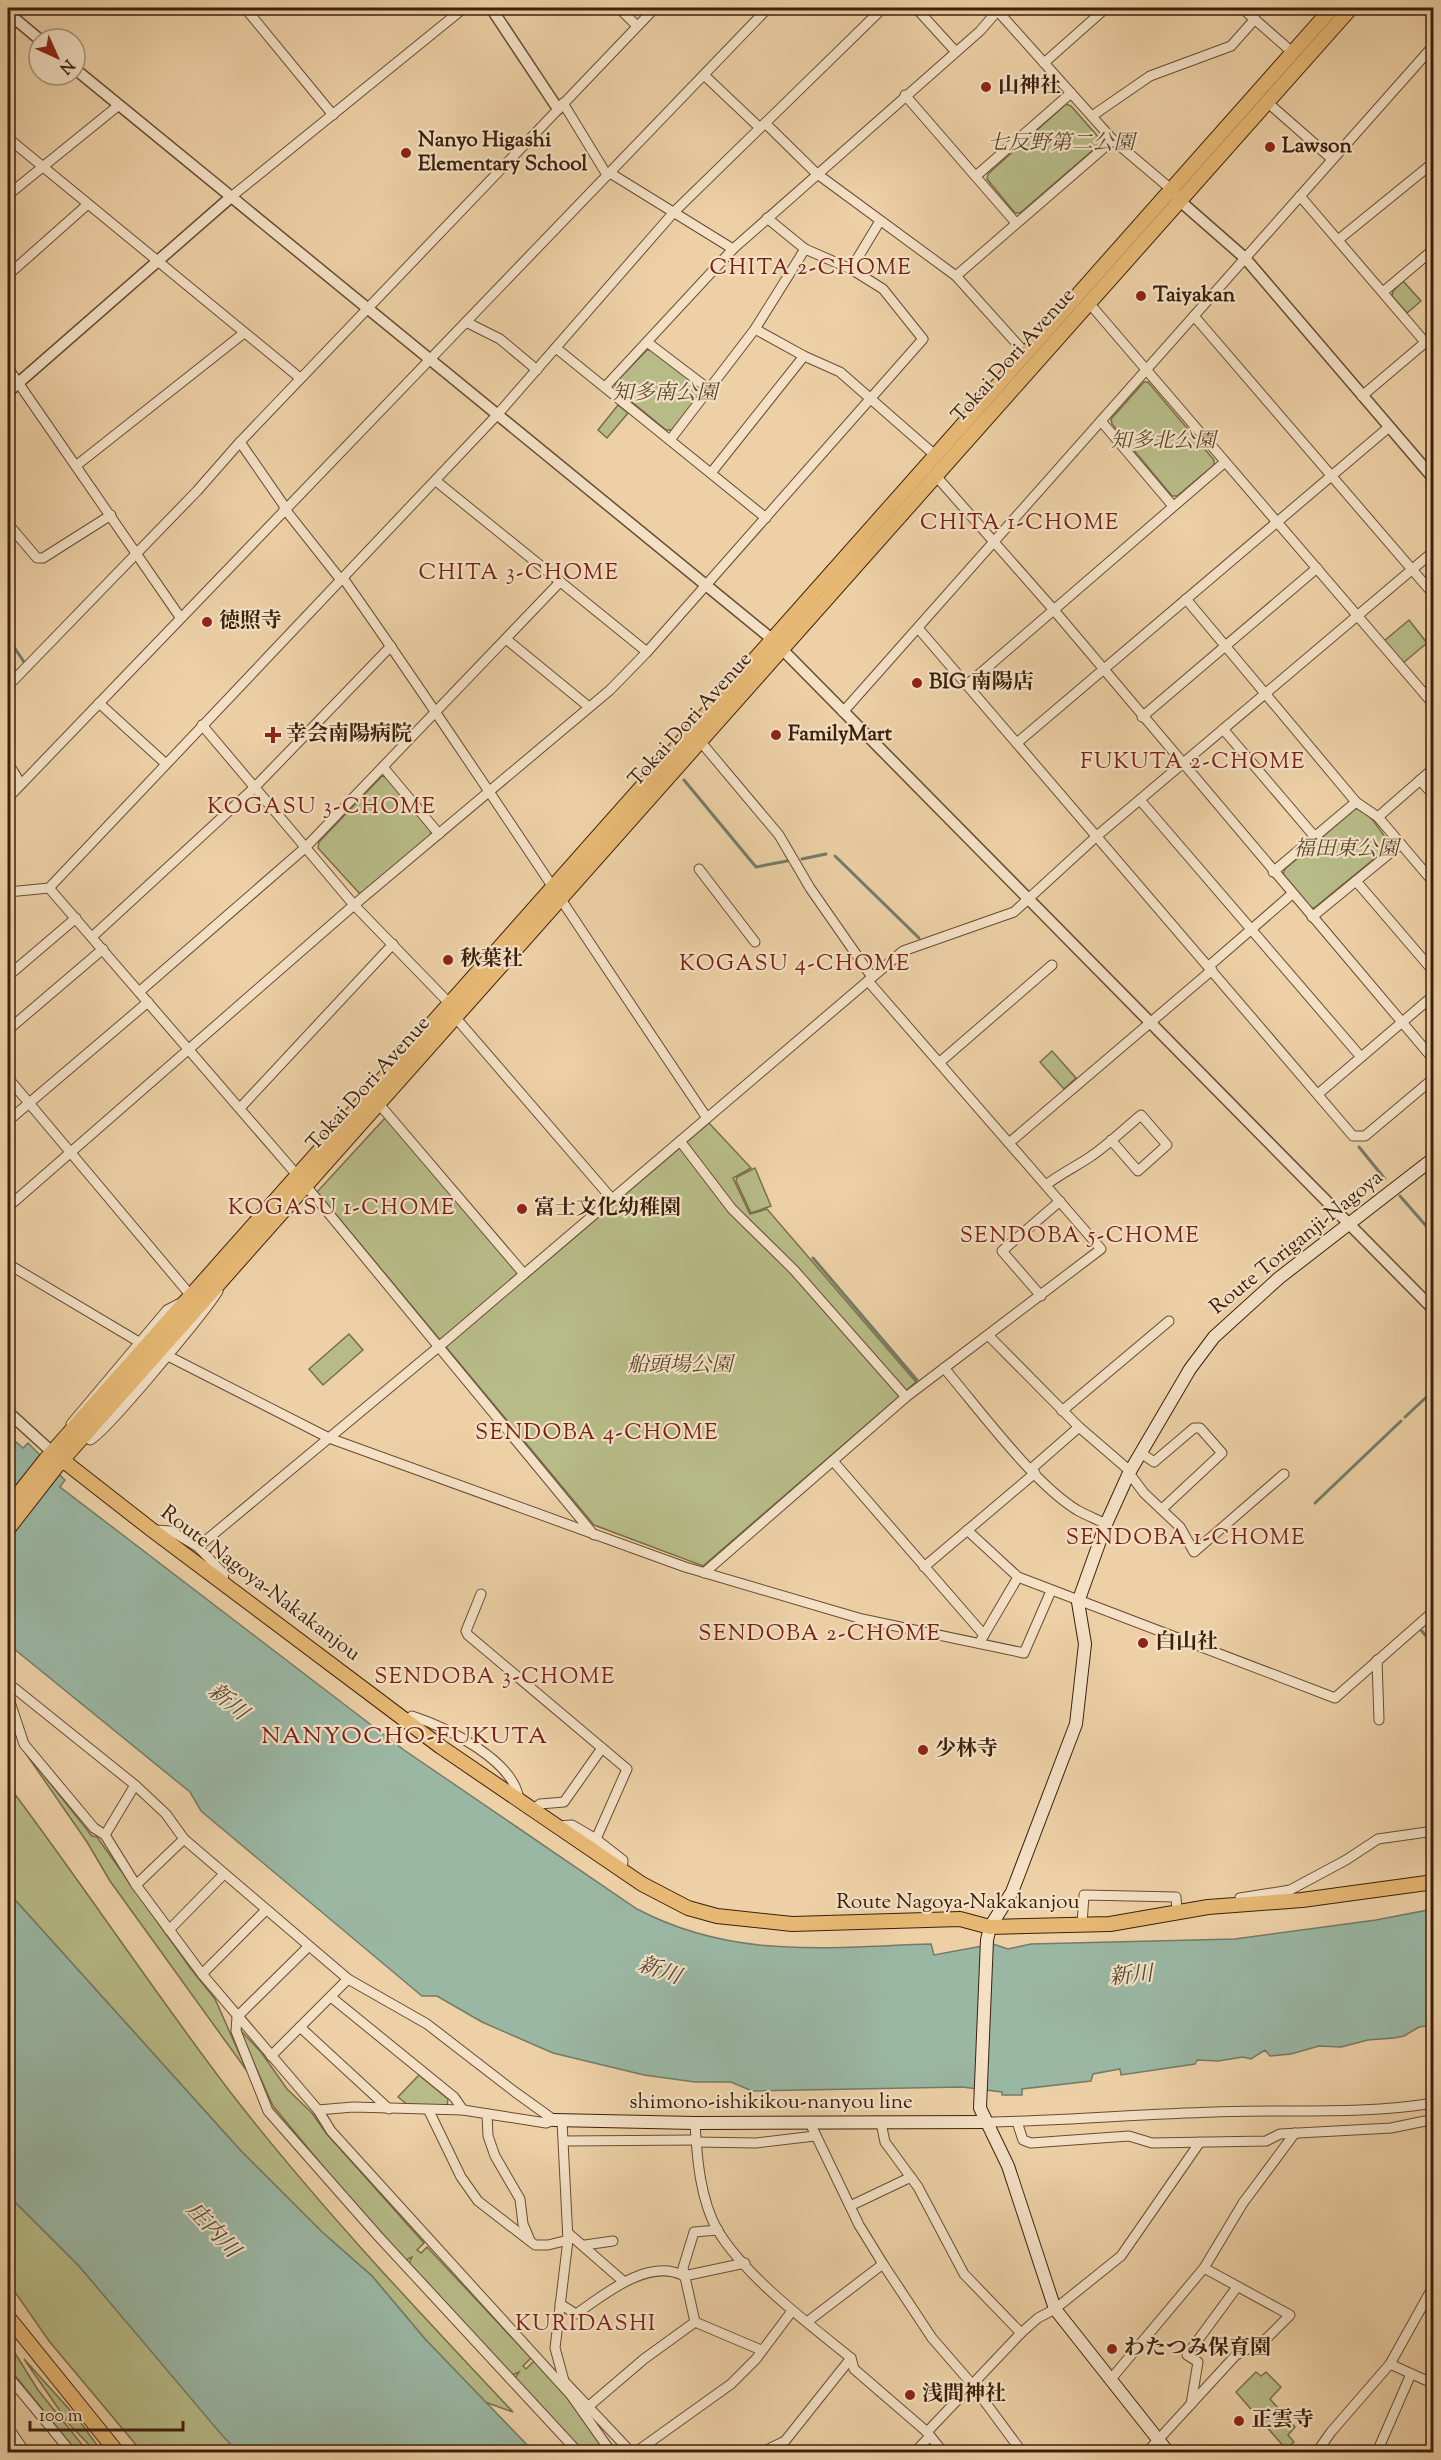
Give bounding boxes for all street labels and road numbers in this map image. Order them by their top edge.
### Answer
street label: Tokai Dori Avenue [945,282,1083,430]
street label: Tokai Dori Avenue [622,646,760,794]
street label: Tokai Dori Avenue [300,1010,438,1158]
street label: Route Toriganji-Nagoya [1204,1163,1390,1322]
street label: Route Nagoya-Nakakanjou [154,1499,366,1669]
street label: Route Nagoya-Nakakanjou [836,1888,1080,1918]
street label: shimono-ishikikou-nanyou line [629,2088,913,2118]

